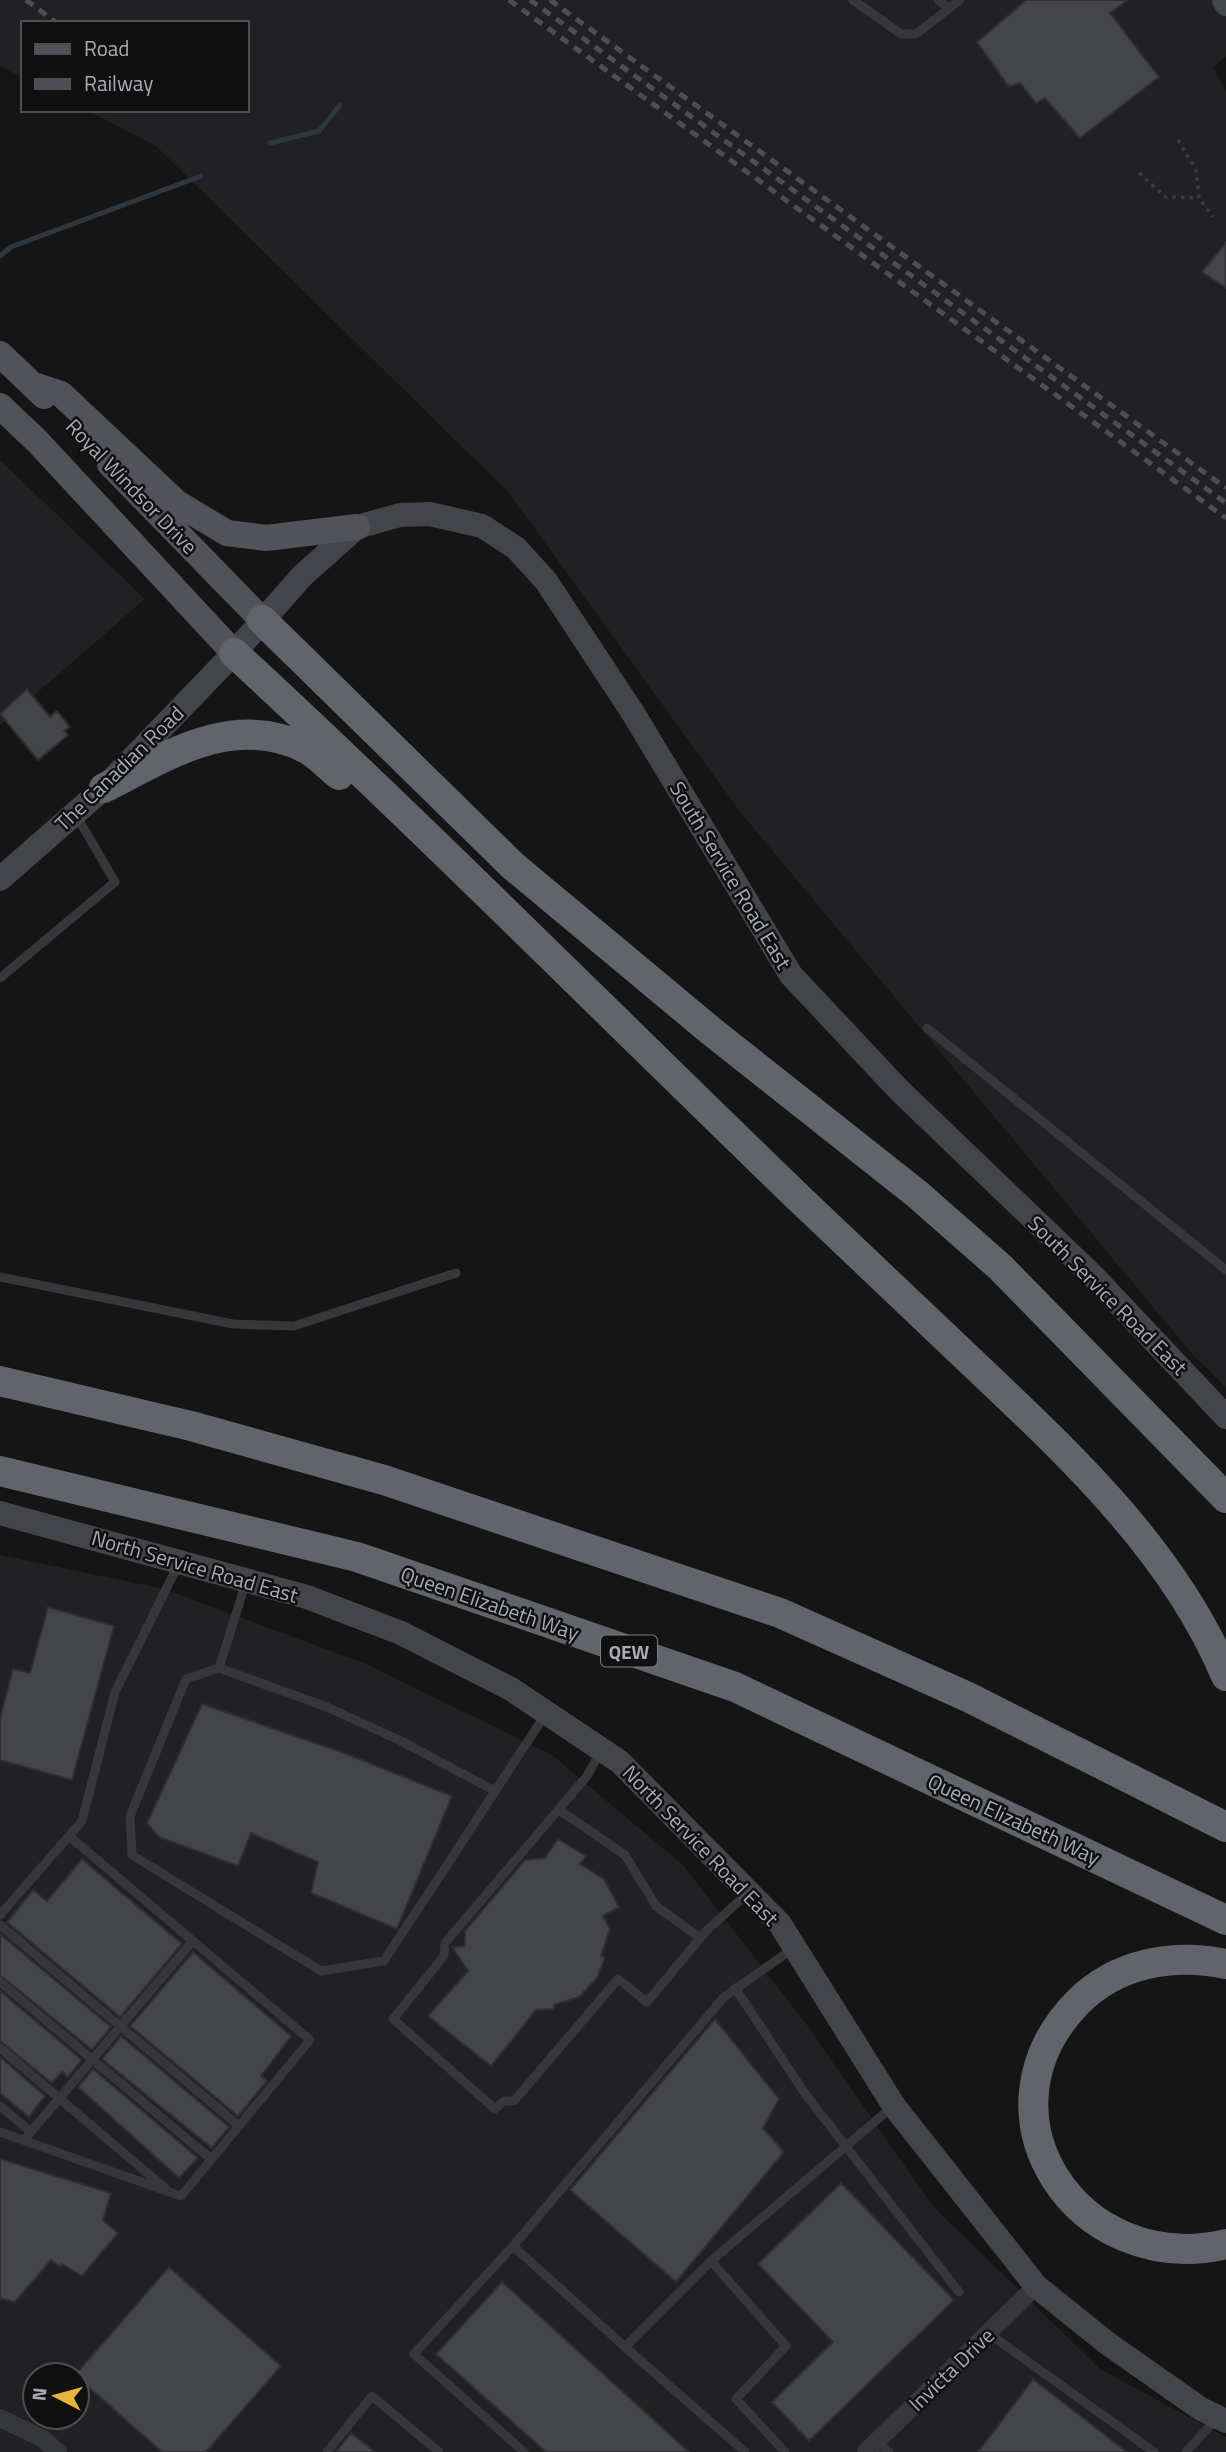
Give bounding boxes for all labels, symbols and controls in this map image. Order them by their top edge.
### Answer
legend [21,21,248,112]
text: Road [84,32,129,64]
text: Railway [84,67,153,99]
street label: Royal Windsor Drive [59,411,205,561]
street label: The Canadian Road [47,698,191,838]
street label: South Service Road East [662,775,800,976]
street label: South Service Road East [1021,1208,1196,1383]
street label: North Service Road East [88,1521,303,1611]
street label: Queen Elizabeth Way [396,1557,584,1649]
road number: QEW [601,1636,657,1666]
street label: North Service Road East [615,1757,787,1933]
street label: Queen Elizabeth Way [923,1765,1105,1873]
street label: Invicta Drive [901,2320,1001,2418]
north arrow [21,2361,91,2431]
text: N [23,2386,54,2402]

